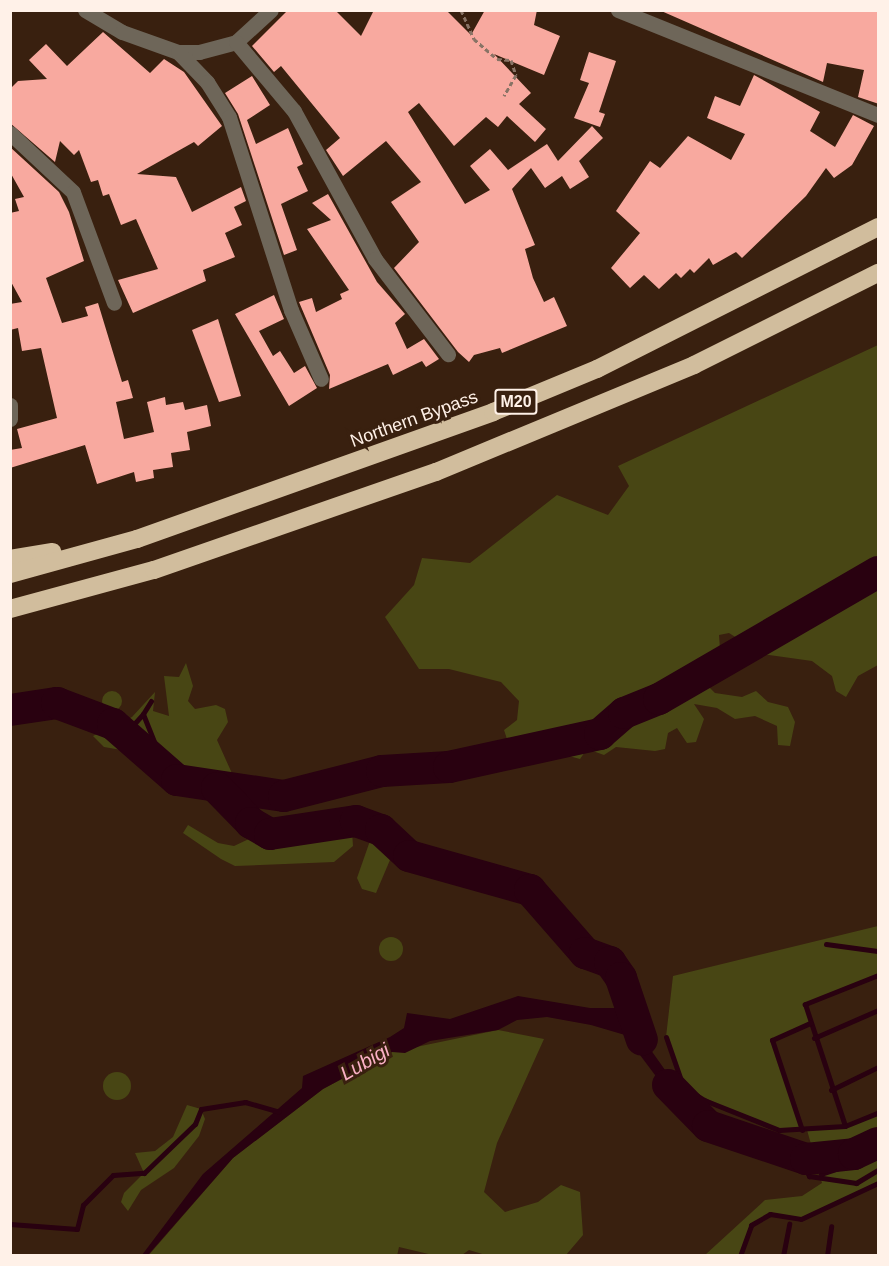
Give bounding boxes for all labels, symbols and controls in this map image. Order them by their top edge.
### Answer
street label: Northern Bypass [347,386,481,452]
road number: M20 [494,389,538,415]
water label: Lubigi [336,1038,394,1086]

